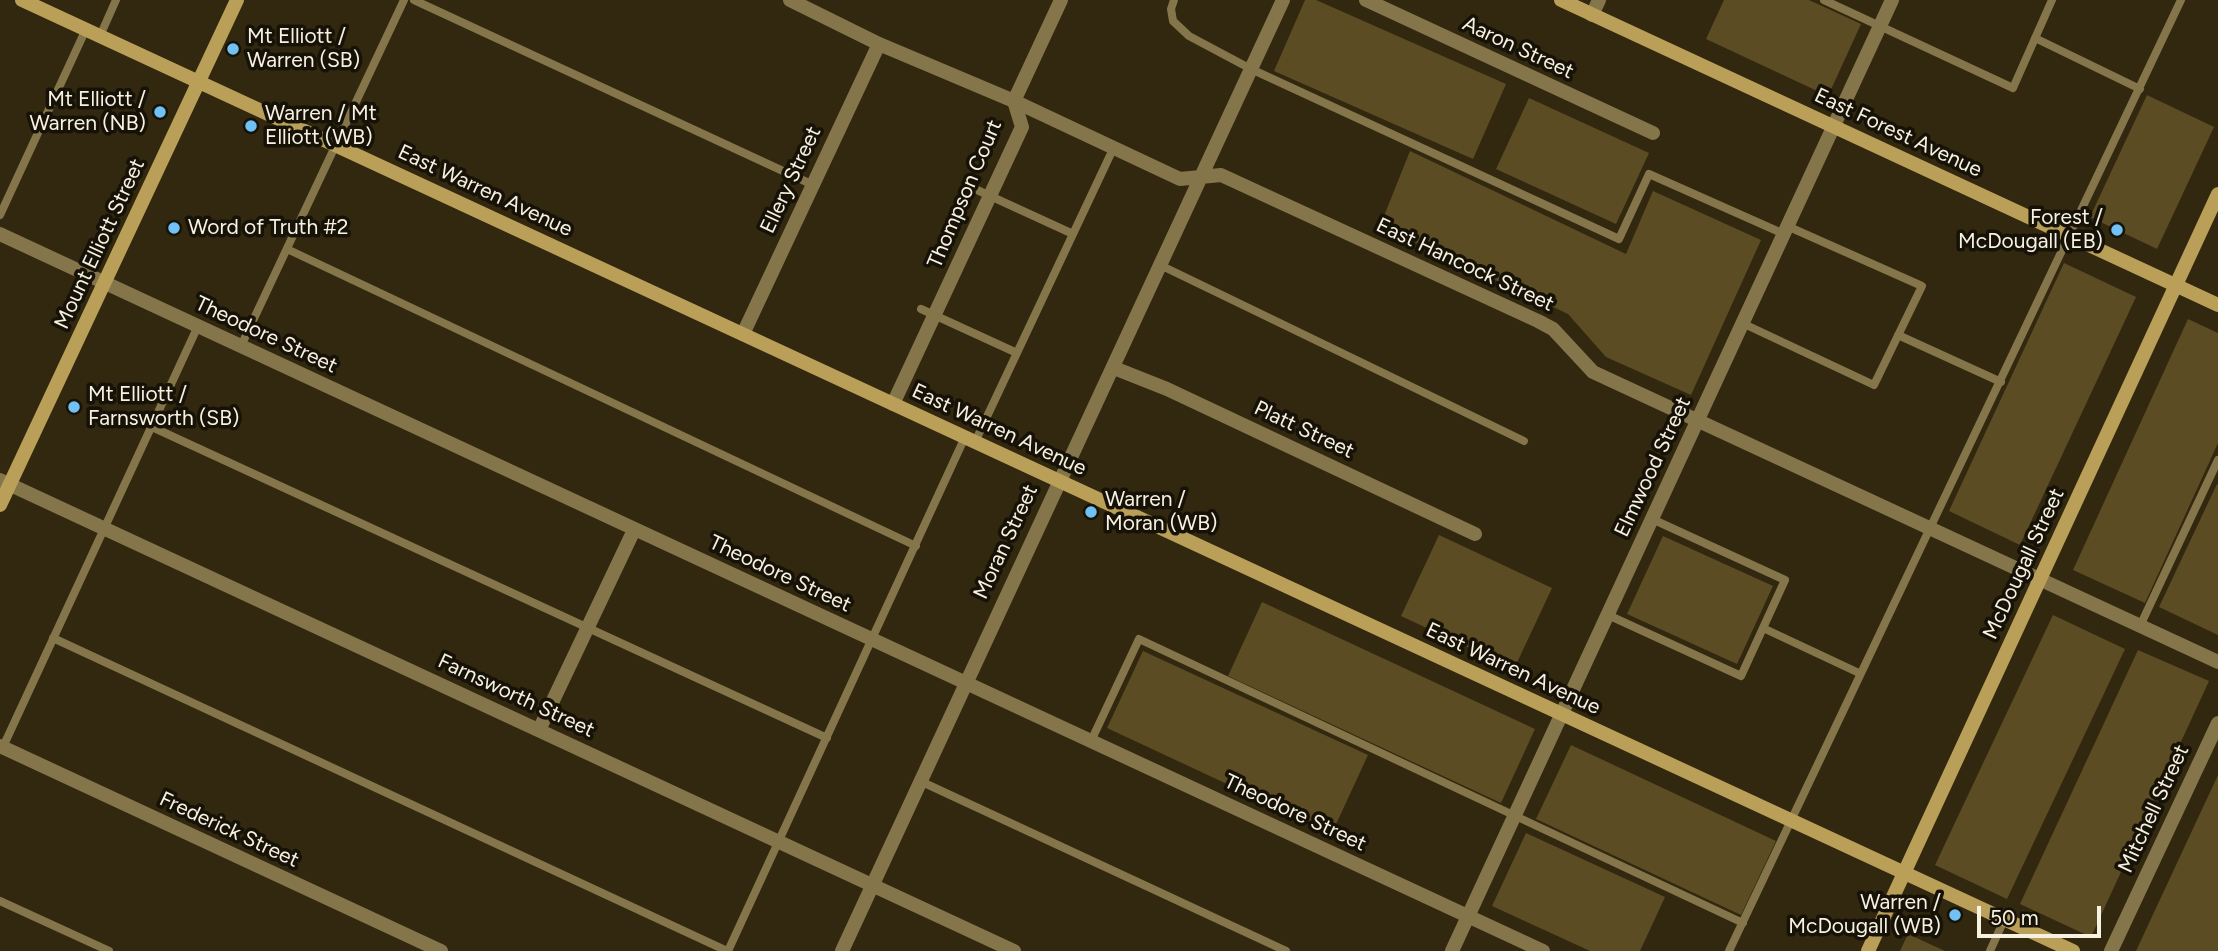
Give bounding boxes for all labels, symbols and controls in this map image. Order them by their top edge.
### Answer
street label: Aaron Street [1458,11,1578,85]
place label: Mt Elliott / Warren (SB) [247,24,360,74]
marker: Mt Elliott / Warren (SB) [225,41,241,57]
street label: East Forest Avenue [1810,83,1986,183]
place label: Mt Elliott / Warren (NB) [30,87,146,137]
place label: Warren / Mt Elliott (WB) [265,101,377,151]
marker: Mt Elliott / Warren (NB) [152,104,168,120]
street label: Thompson Court [922,116,1008,272]
marker: Warren / Mt Elliott (WB) [243,118,259,134]
street label: Ellery Street [755,122,827,238]
street label: East Warren Avenue [394,140,576,242]
street label: Mount Elliott Street [49,155,151,333]
place label: Forest / McDougall (EB) [1958,205,2103,255]
street label: East Hancock Street [1372,213,1558,317]
place label: Word of Truth #2 [188,215,348,241]
marker: Word of Truth #2 [166,220,182,236]
marker: Forest / McDougall (EB) [2109,222,2125,238]
street label: Theodore Street [191,291,341,379]
street label: East Warren Avenue [908,379,1090,481]
place label: Mt Elliott / Farnsworth (SB) [88,382,239,432]
street label: Elmwood Street [1610,393,1696,541]
street label: Platt Street [1250,396,1358,464]
marker: Mt Elliott / Farnsworth (SB) [66,399,82,415]
street label: Moran Street [968,481,1044,603]
street label: McDougall Street [1978,484,2070,644]
place label: Warren / Moran (WB) [1105,487,1217,537]
marker: Warren / Moran (WB) [1083,504,1099,520]
street label: Theodore Street [705,530,855,618]
street label: East Warren Avenue [1422,618,1604,720]
street label: Farnsworth Street [434,649,598,743]
street label: Mitchell Street [2113,741,2195,877]
street label: Theodore Street [1220,769,1370,857]
street label: Frederick Street [155,787,303,873]
place label: Warren / McDougall (WB) [1788,890,1941,940]
scale bar [1980,892,2104,936]
text: 50 m [1990,905,2039,930]
marker: Warren / McDougall (WB) [1947,907,1963,923]

